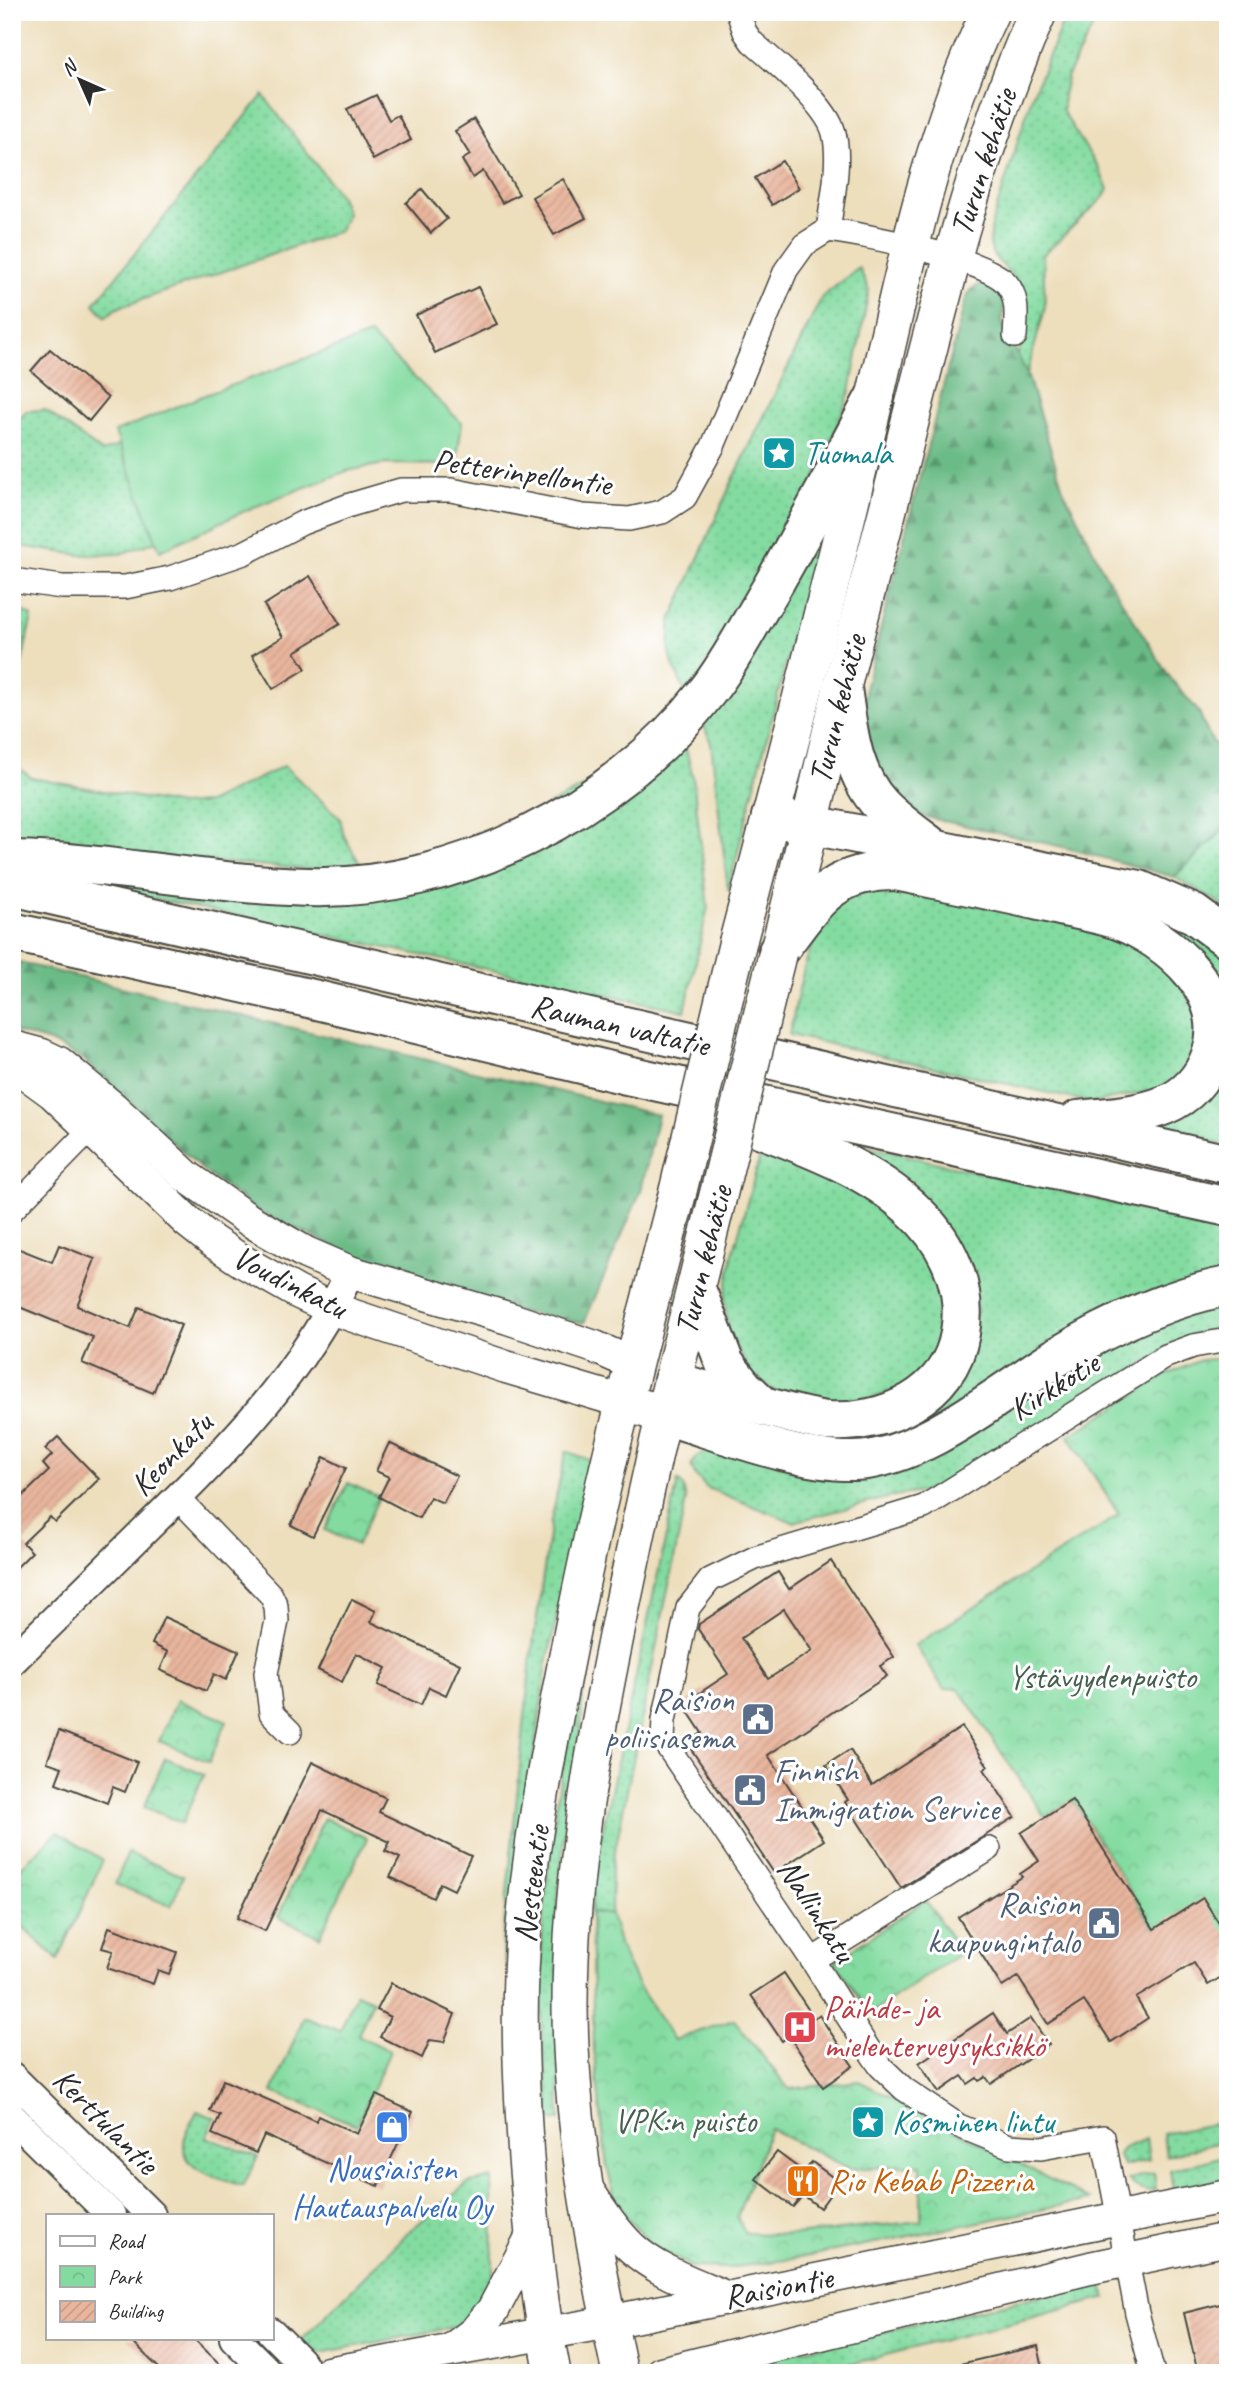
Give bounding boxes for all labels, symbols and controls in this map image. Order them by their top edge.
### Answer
north arrow [46,46,116,116]
text: N [56,54,84,81]
street label: Turun kehätie [940,81,1027,241]
place label: Tuomala [804,432,895,474]
place icon: Tuomala [760,434,798,472]
street label: Petterinpellontie [430,439,616,506]
street label: Turun kehätie [798,628,876,788]
street label: Rauman valtatie [527,984,715,1066]
street label: Turun kehätie [664,1179,742,1339]
street label: Voudinkatu [226,1235,356,1329]
street label: Kirkkotie [1001,1341,1109,1430]
street label: Keonkatu [121,1402,222,1505]
park label: Ystävyydenpuisto [1008,1656,1198,1698]
place label: Raision poliisiasema [605,1679,737,1759]
public building icon: Raision poliisiasema [739,1700,777,1738]
place label: Finnish Immigration Service [774,1750,1002,1830]
public building icon: Finnish Immigration Service [731,1771,769,1809]
street label: Nesteentie [503,1821,559,1945]
street label: Nallinkatu [768,1850,867,1971]
place label: Raision kaupungintalo [927,1883,1081,1963]
public building icon: Raision kaupungintalo [1085,1904,1123,1942]
place label: Päihde- ja mielenterveysyksikkö [824,1987,1049,2067]
hospital icon: Päihde- ja mielenterveysyksikkö [781,2008,819,2046]
street label: Kerttulantie [44,2059,170,2185]
park label: VPK:n puisto [614,2100,757,2142]
place label: Kosminen lintu [892,2101,1056,2143]
place icon: Kosminen lintu [849,2103,887,2141]
shop icon: Nousiaisten Hautauspalvelu Oy [373,2108,411,2146]
place label: Nousiaisten Hautauspalvelu Oy [292,2148,495,2228]
place label: Rio Kebab Pizzeria [828,2160,1035,2202]
restaurant icon: Rio Kebab Pizzeria [784,2162,822,2200]
legend [46,2214,273,2340]
text: Road [108,2228,147,2254]
street label: Raisiontie [720,2255,838,2318]
text: Park [108,2264,143,2290]
text: Building [108,2298,165,2324]

